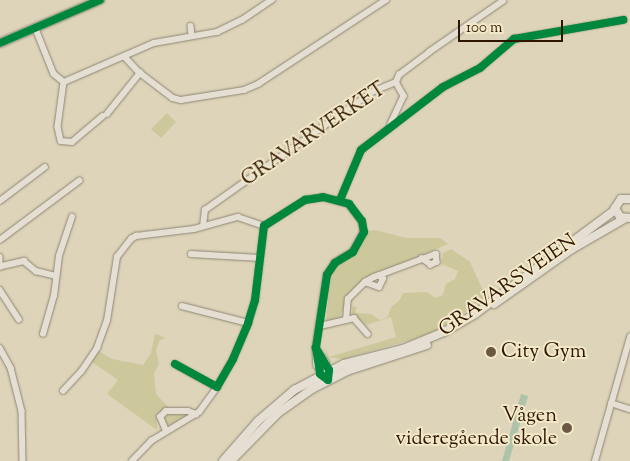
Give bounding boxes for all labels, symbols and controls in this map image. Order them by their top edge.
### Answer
scale bar [460,10,565,42]
text: 100 m [466,18,502,39]
street label: GRAVARVERKET [237,78,391,192]
street label: GRAVARSVEIEN [435,230,581,342]
place label: City Gym [501,340,586,364]
marker: City Gym [485,346,497,358]
place label: Vågen videregående skole [395,404,557,451]
marker: Vågen videregående skole [561,422,573,434]

